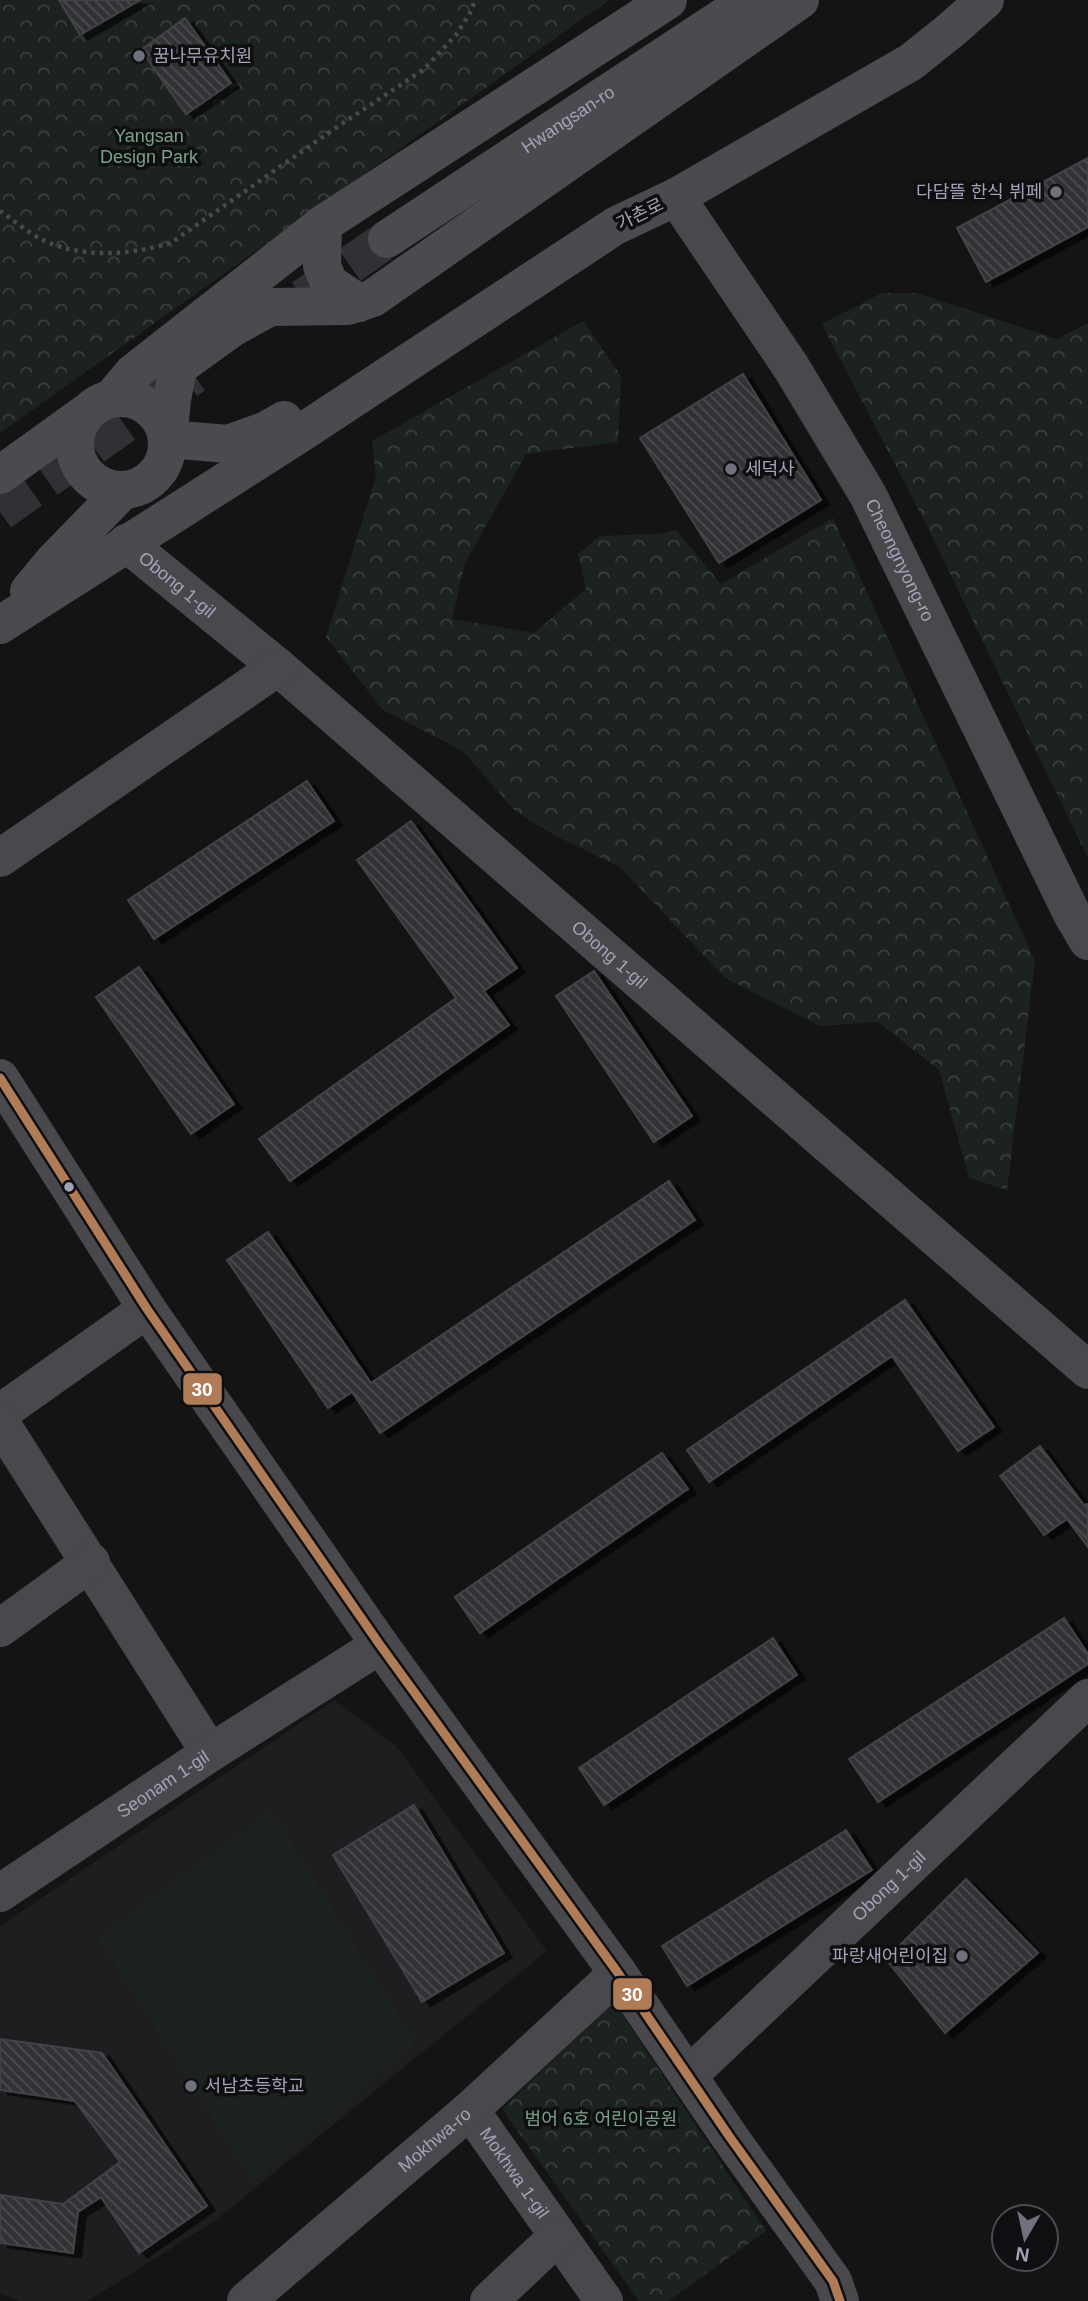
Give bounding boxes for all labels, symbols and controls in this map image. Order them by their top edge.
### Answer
place label: 꿈나무유치원 [153,46,252,66]
marker: 꿈나무유치원 [131,48,147,64]
street label: Hwangsan-ro [518,82,618,157]
park label: Yangsan Design Park [100,126,199,167]
place label: 다담뜰 한식 뷔페 [916,182,1042,202]
marker: 다담뜰 한식 뷔페 [1048,184,1064,200]
street label: 가촌로 [613,194,667,234]
place label: 세덕사 [745,459,795,479]
marker: 세덕사 [723,461,739,477]
street label: Cheongnyong-ro [861,495,938,625]
street label: Obong 1-gil [135,548,220,622]
street label: Obong 1-gil [568,917,651,993]
unlabelled marker [62,1180,76,1194]
line badge: 30 [182,1372,223,1406]
text: 30 [191,1379,213,1400]
street label: Seonam 1-gil [113,1747,213,1822]
street label: Obong 1-gil [848,1847,930,1925]
place label: 파랑새어린이집 [832,1946,948,1966]
marker: 파랑새어린이집 [954,1948,970,1964]
line badge: 30 [612,1977,653,2011]
text: 30 [621,1984,643,2005]
place label: 서남초등학교 [205,2076,304,2096]
marker: 서남초등학교 [183,2078,199,2094]
street label: Mokhwa-ro [394,2104,475,2177]
park label: 범어 6호 어린이공원 [525,2109,677,2129]
street label: Mokhwa 1-gil [476,2124,553,2222]
north arrow [990,2203,1060,2273]
text: N [1014,2243,1031,2266]

